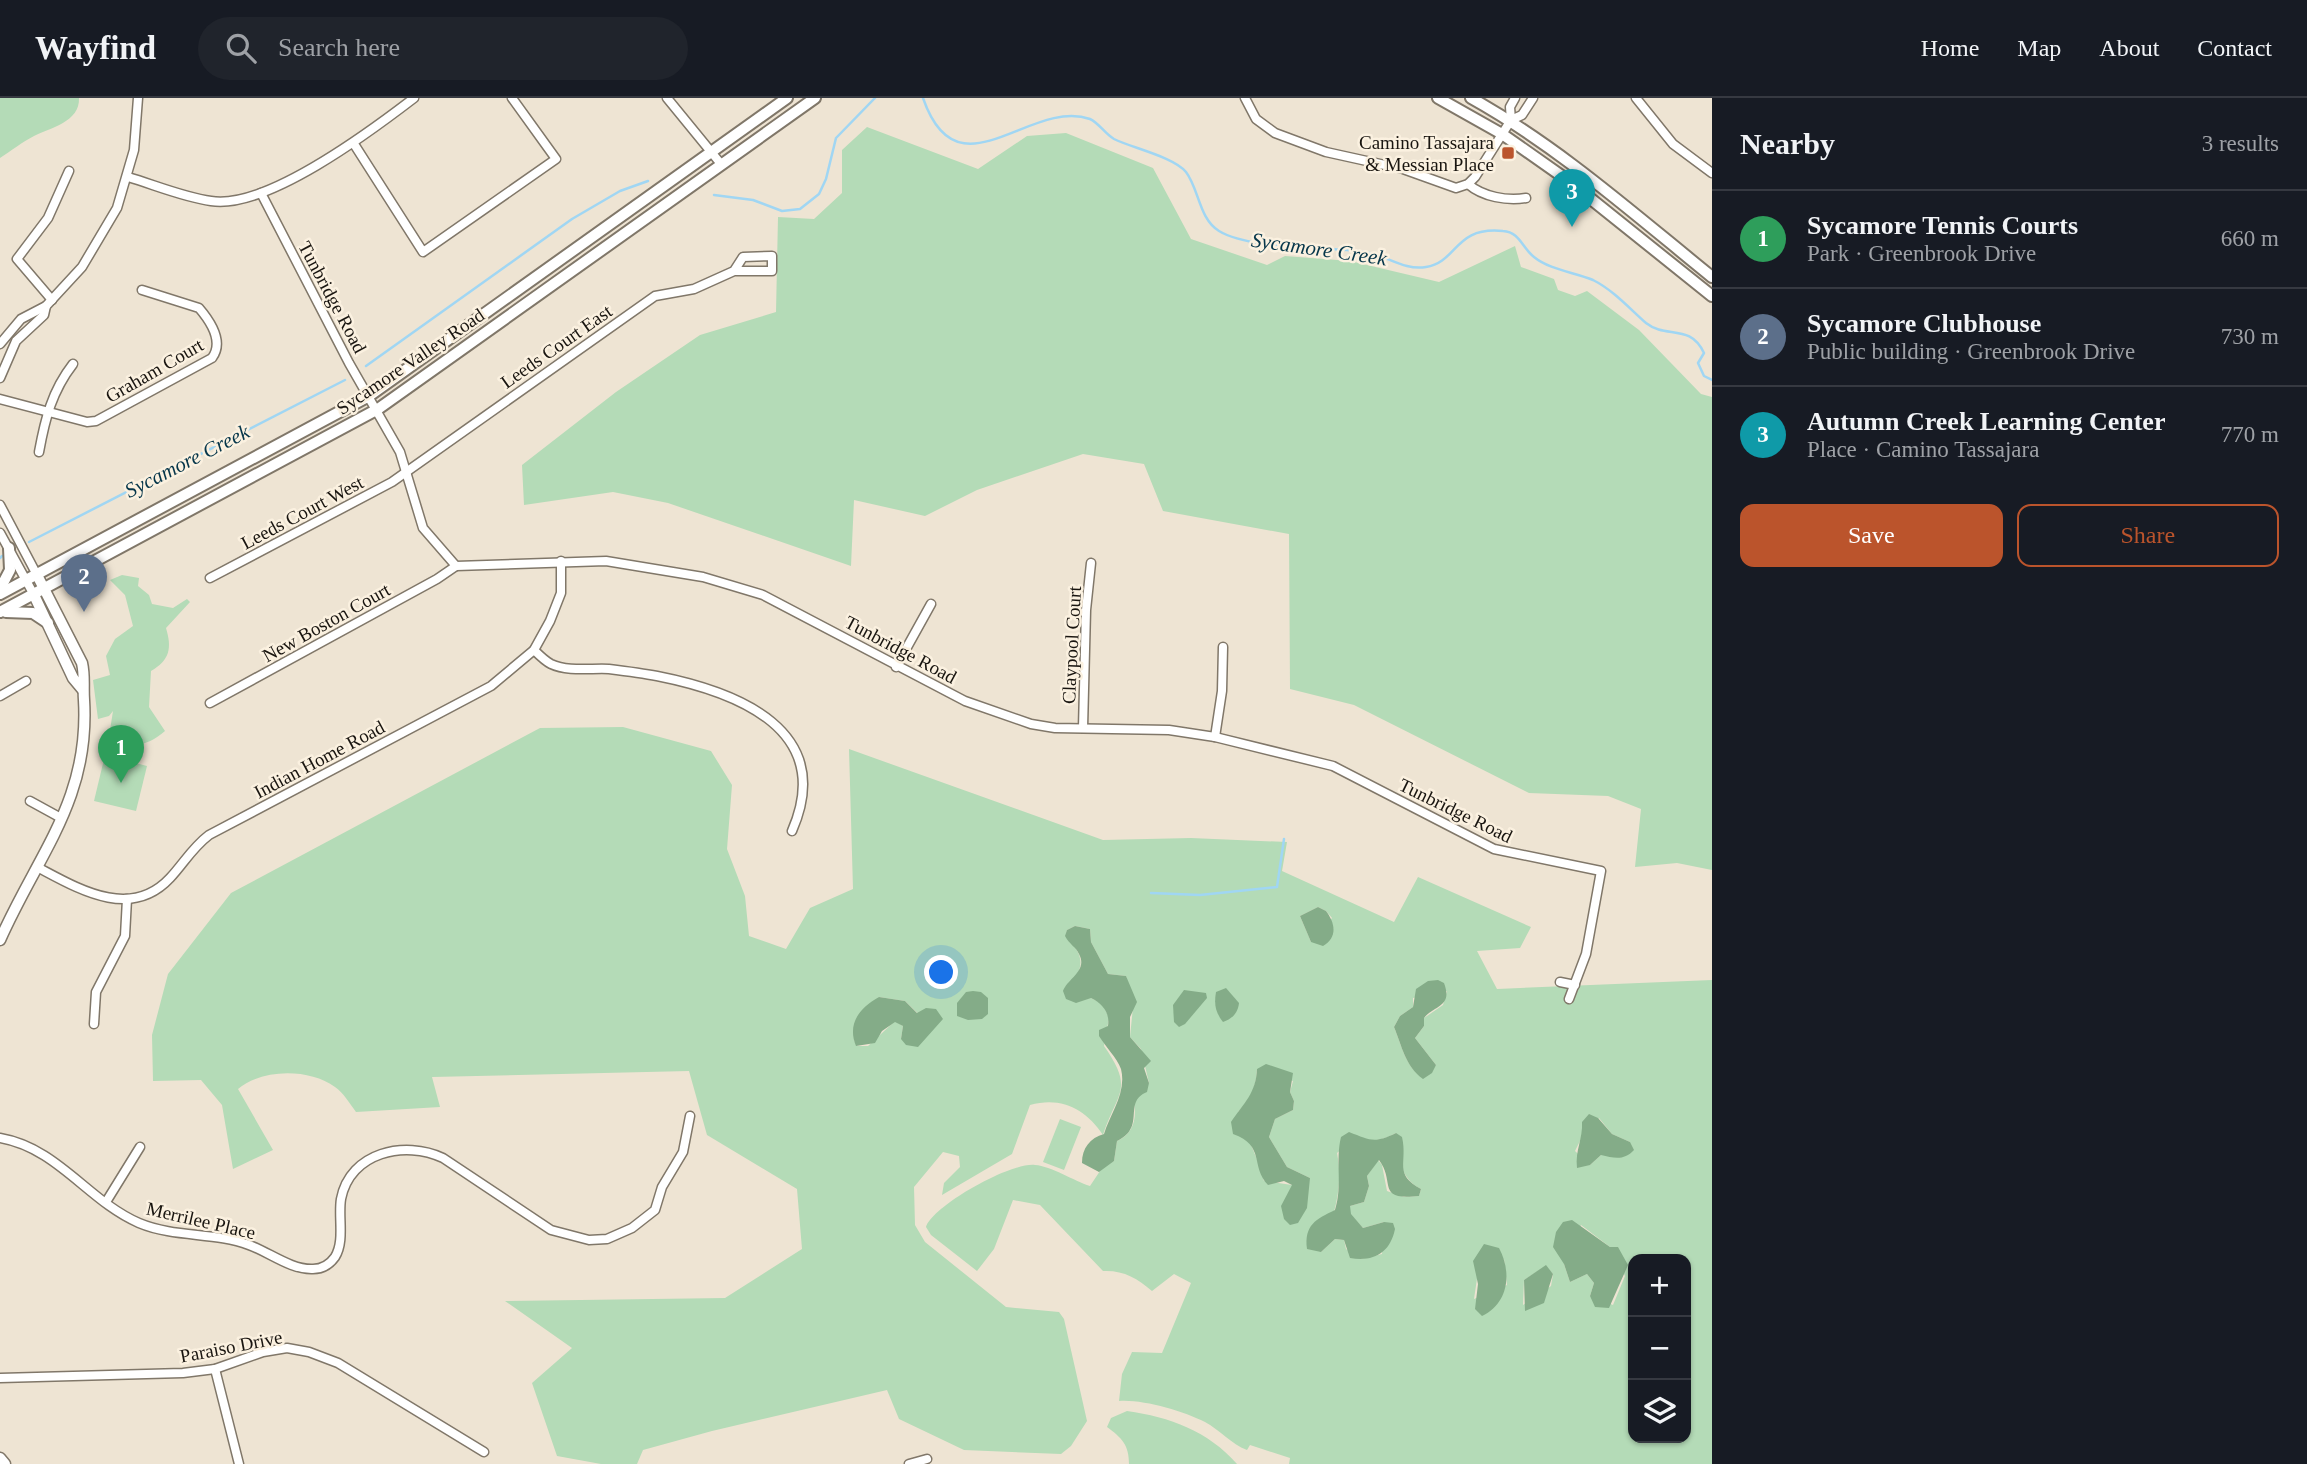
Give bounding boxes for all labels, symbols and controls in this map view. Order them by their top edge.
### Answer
search box [198,17,688,80]
icon: search [222,29,260,67]
text: Wayfind [35,30,156,66]
text: Search here [278,33,400,62]
text: Home [1921,35,1979,61]
text: Map [2017,35,2061,61]
text: About [2099,35,2159,61]
text: Contact [2197,35,2272,61]
text: Nearby [1740,127,1835,160]
text: 3 results [2202,131,2279,156]
place label: Camino Tassajara & Messian Place [1359,132,1495,175]
marker: Camino Tassajara & Messian Place [1500,145,1516,161]
pin: 3 [1549,169,1595,227]
text: Sycamore Tennis Courts [1807,211,2078,240]
text: 1 [1757,226,1769,251]
text: 660 m [2221,226,2279,251]
water label: Sycamore Creek [1250,228,1389,270]
street label: Tunbridge Road [294,238,371,357]
text: Park · Greenbrook Drive [1807,241,2036,266]
street label: Leeds Court East [497,300,616,393]
street label: Sycamore Valley Road [332,304,489,419]
text: Sycamore Clubhouse [1807,309,2041,338]
text: 2 [1757,324,1769,349]
text: 730 m [2221,324,2279,349]
street label: Graham Court [102,334,207,407]
text: Public building · Greenbrook Drive [1807,339,2135,364]
text: Autumn Creek Learning Center [1807,407,2165,436]
water label: Sycamore Creek [121,419,254,503]
text: 3 [1757,422,1769,447]
text: 770 m [2221,422,2279,447]
text: Place · Camino Tassajara [1807,437,2039,462]
street label: Leeds Court West [238,471,368,553]
button: Save [1740,504,2003,567]
button: Share [2017,504,2279,567]
pin: 2 [61,554,107,612]
street label: New Boston Court [259,578,394,666]
street label: Claypool Court [1058,585,1085,704]
street label: Tunbridge Road [841,611,961,688]
street label: Indian Home Road [250,716,388,803]
pin: 1 [98,725,144,783]
street label: Tunbridge Road [1396,774,1516,847]
your location [924,955,958,989]
street label: Merrilee Place [144,1198,257,1243]
map controls [1628,1254,1691,1443]
button: + [1628,1254,1691,1317]
button: − [1628,1317,1691,1380]
street label: Paraiso Drive [178,1326,284,1367]
button: layers [1628,1380,1691,1443]

